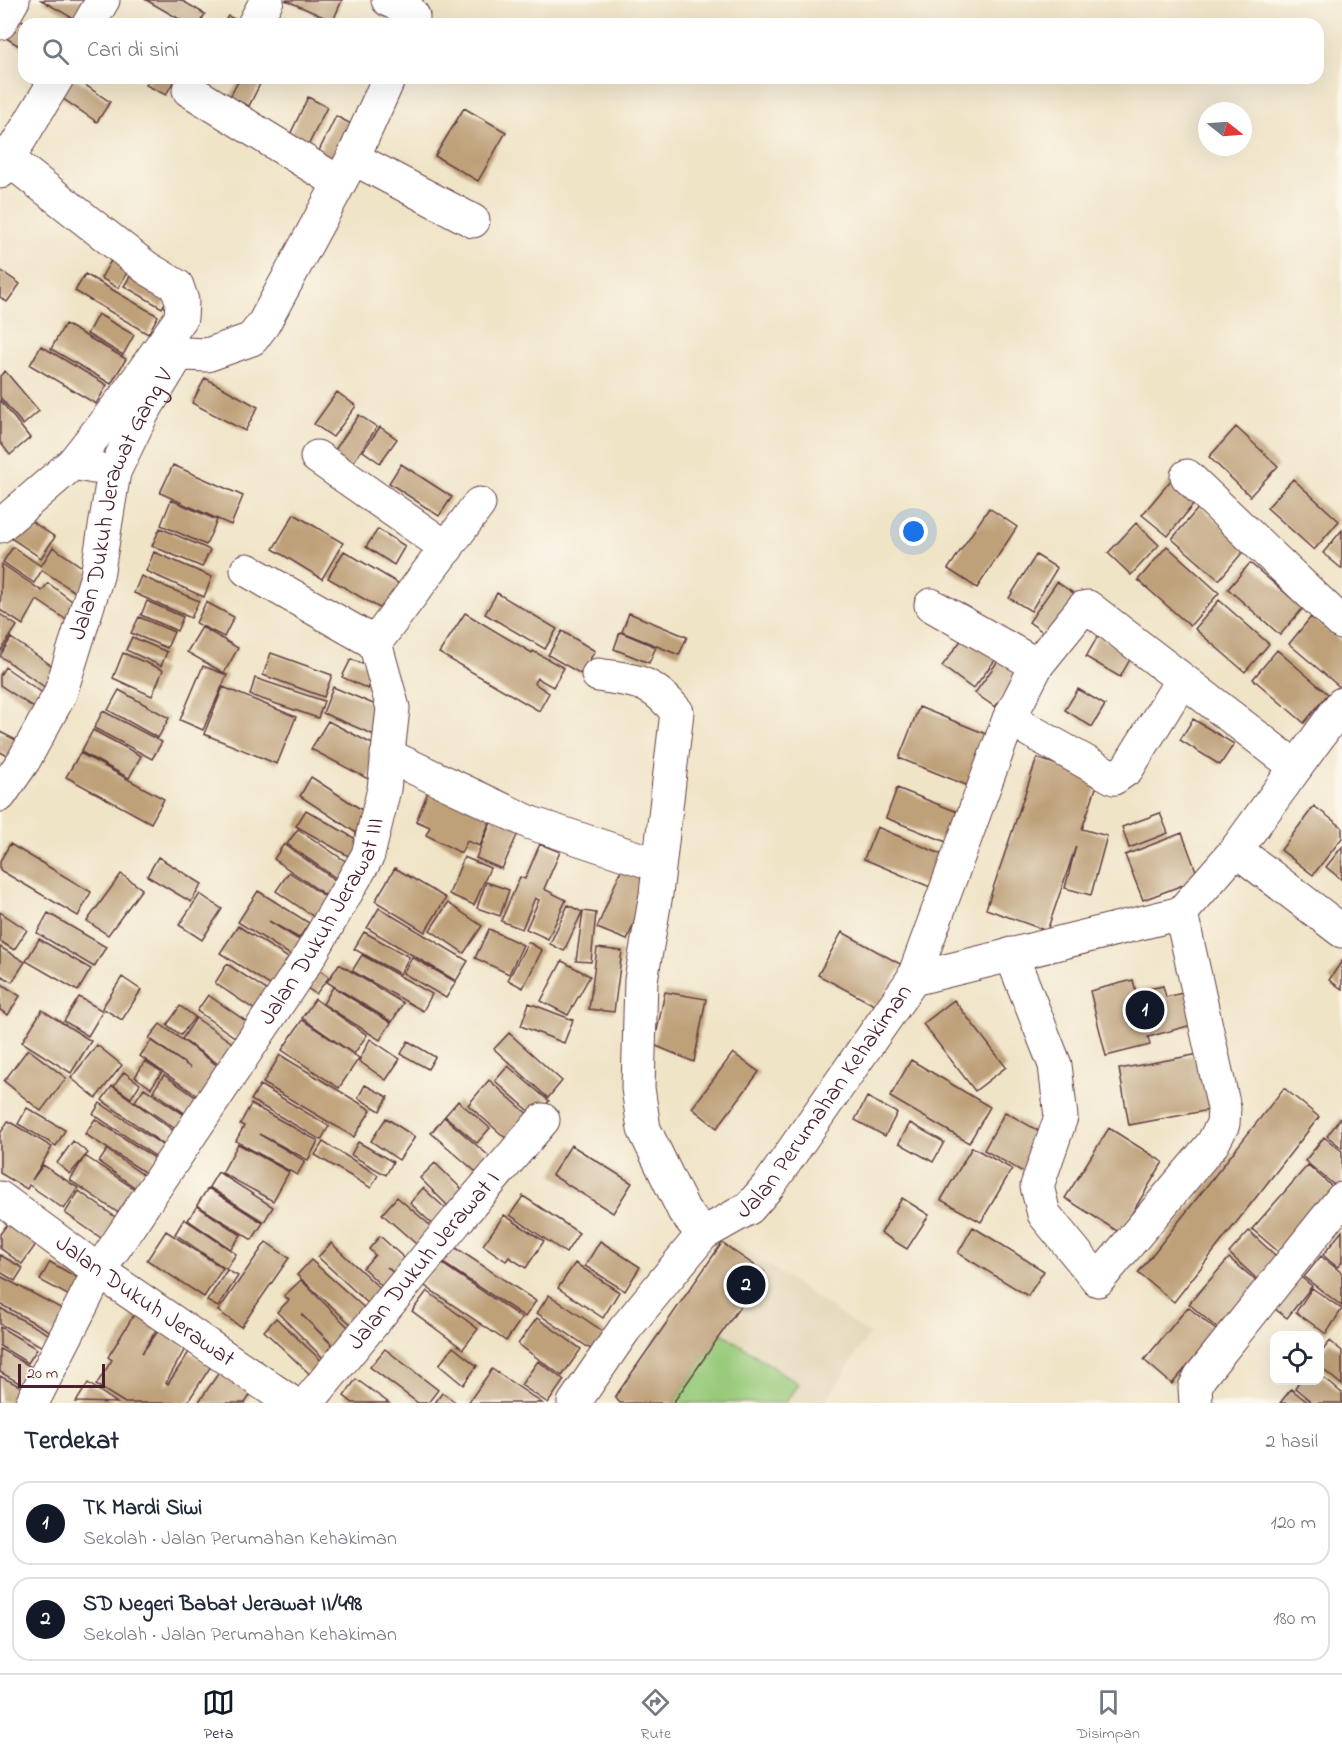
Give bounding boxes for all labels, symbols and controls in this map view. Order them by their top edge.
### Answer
search box [18,18,1324,84]
icon: search [39,35,72,68]
text: Cari di sini [87,35,179,67]
north arrow [1198,102,1252,156]
street label: Jalan Dukuh Jerawat Gang V [60,362,183,645]
your location [899,517,928,546]
street label: Jalan Dukuh Jerawat III [250,814,394,1033]
street label: Jalan Perumahan Kehakiman [731,977,922,1229]
pin: 1 [1126,988,1164,1032]
street label: Jalan Dukuh Jerawat I [339,1164,509,1358]
street label: Jalan Dukuh Jerawat [48,1227,242,1376]
pin: 2 [726,1262,766,1308]
map controls [1270,1331,1324,1385]
button: locate [1270,1331,1324,1385]
scale bar [18,1361,105,1388]
text: 20 m [27,1362,58,1386]
text: Terdekat [24,1423,119,1461]
text: 2 hasil [1266,1428,1318,1457]
text: TK Mardi Siwi [83,1493,202,1525]
text: 1 [42,1509,49,1538]
text: 120 m [1271,1509,1316,1538]
text: Sekolah · Jalan Perumahan Kehakiman [83,1525,397,1554]
text: SD Negeri Babat Jerawat II/498 [83,1589,362,1621]
text: 2 [41,1605,50,1634]
text: 180 m [1273,1605,1316,1634]
text: Sekolah · Jalan Perumahan Kehakiman [83,1621,397,1650]
tab: Peta [202,1686,235,1746]
tab: Rute [639,1686,672,1746]
tab: Disimpan [1077,1686,1140,1746]

